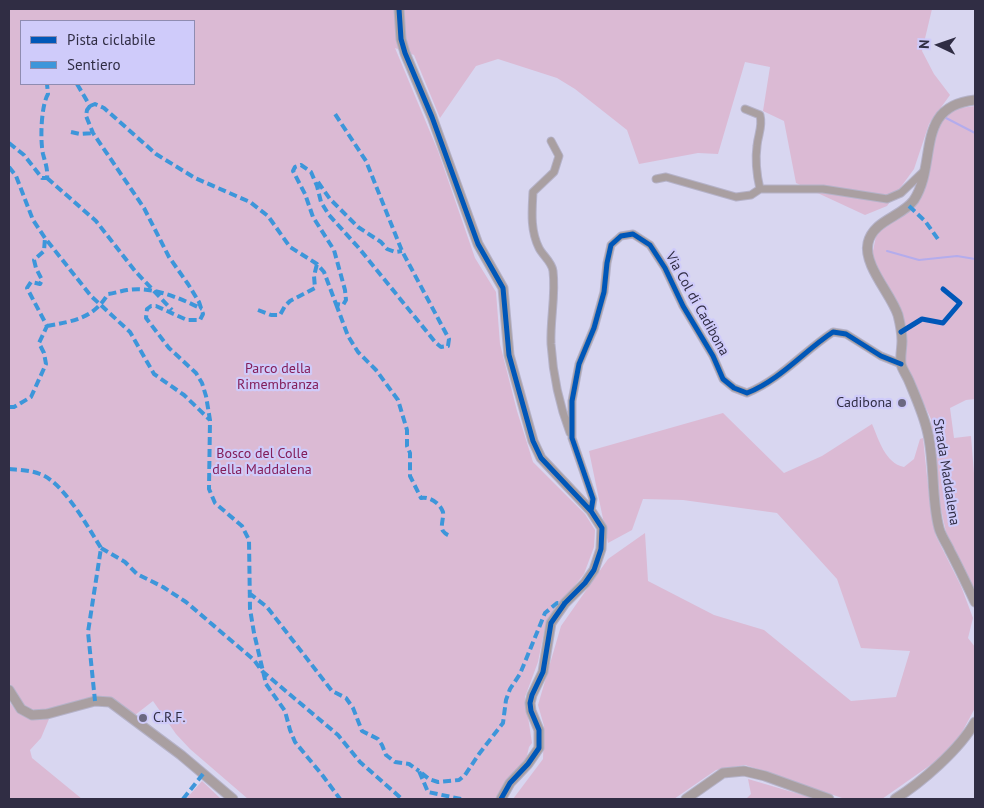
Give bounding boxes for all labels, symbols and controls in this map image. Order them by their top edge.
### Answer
legend [20,20,195,85]
north arrow [914,20,964,70]
text: Pista ciclabile [67,30,156,49]
text: N [915,39,933,49]
text: Sentiero [67,55,121,74]
street label: Via Col di Cadibona [662,249,732,359]
park label: Parco della Rimembranza [237,361,319,394]
place label: Cadibona [836,395,892,411]
marker: Cadibona [896,397,908,409]
street label: Strada Maddalena [929,417,963,527]
park label: Bosco del Colle della Maddalena [212,446,312,478]
place label: C.R.F. [153,710,186,726]
marker: C.R.F. [137,712,149,724]

